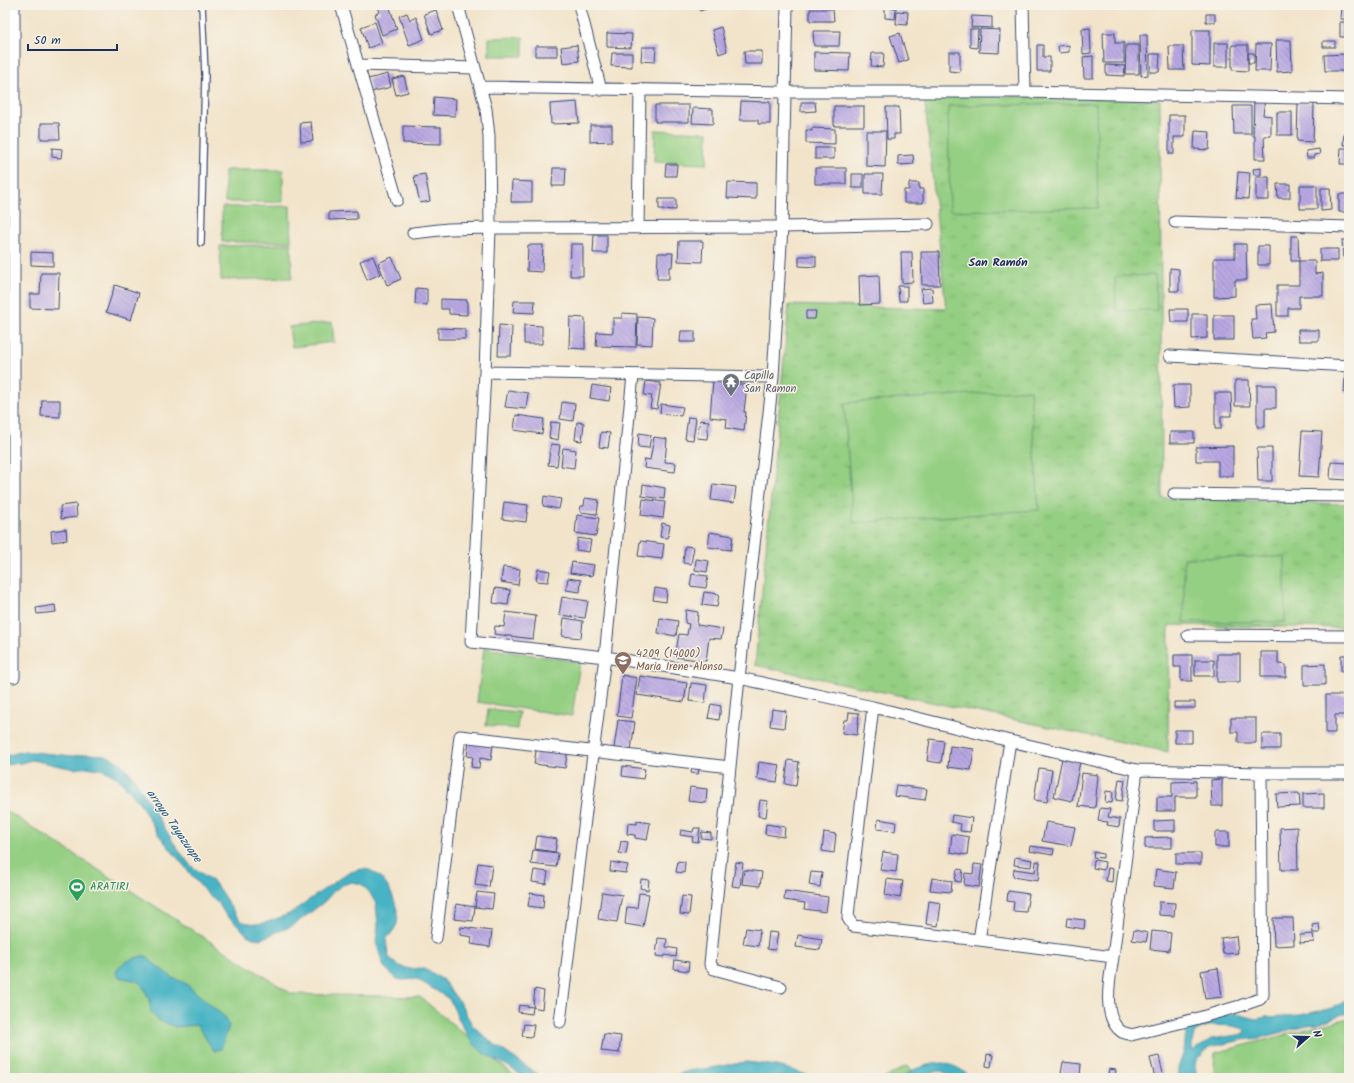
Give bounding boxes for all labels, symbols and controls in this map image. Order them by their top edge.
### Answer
scale bar [28,26,117,52]
text: 50 m [34,31,61,50]
district label: San Ramón [968,253,1028,272]
place label: Capilla San Ramon [744,367,797,398]
temple icon: Capilla San Ramon [721,372,741,397]
place label: 4209 (14000) Maria Irene Alonso [636,645,723,676]
school or university icon: 4209 (14000) Maria Irene Alonso [613,650,633,675]
water label: arroyo Tayazuape [142,785,207,868]
sports icon: ARATIRI [67,877,87,902]
place label: ARATIRI [90,878,129,896]
north arrow [1288,1017,1328,1057]
text: N [1307,1028,1326,1040]

